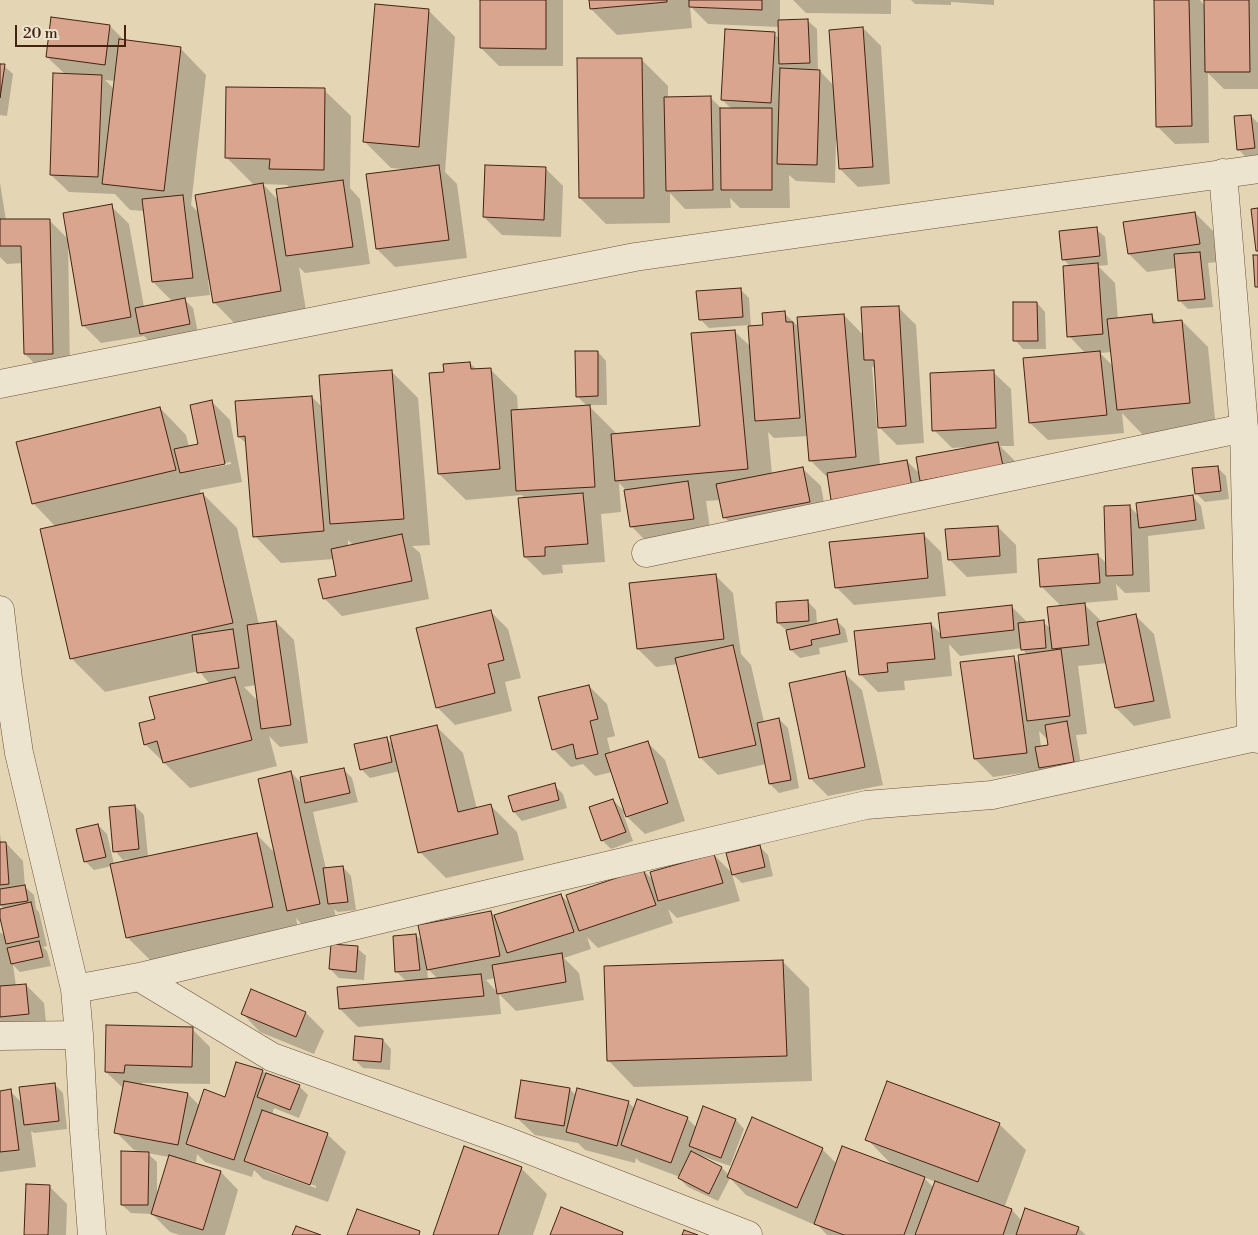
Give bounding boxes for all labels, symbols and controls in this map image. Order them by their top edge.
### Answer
scale bar [18,15,129,47]
text: 20 m [23,24,58,43]

